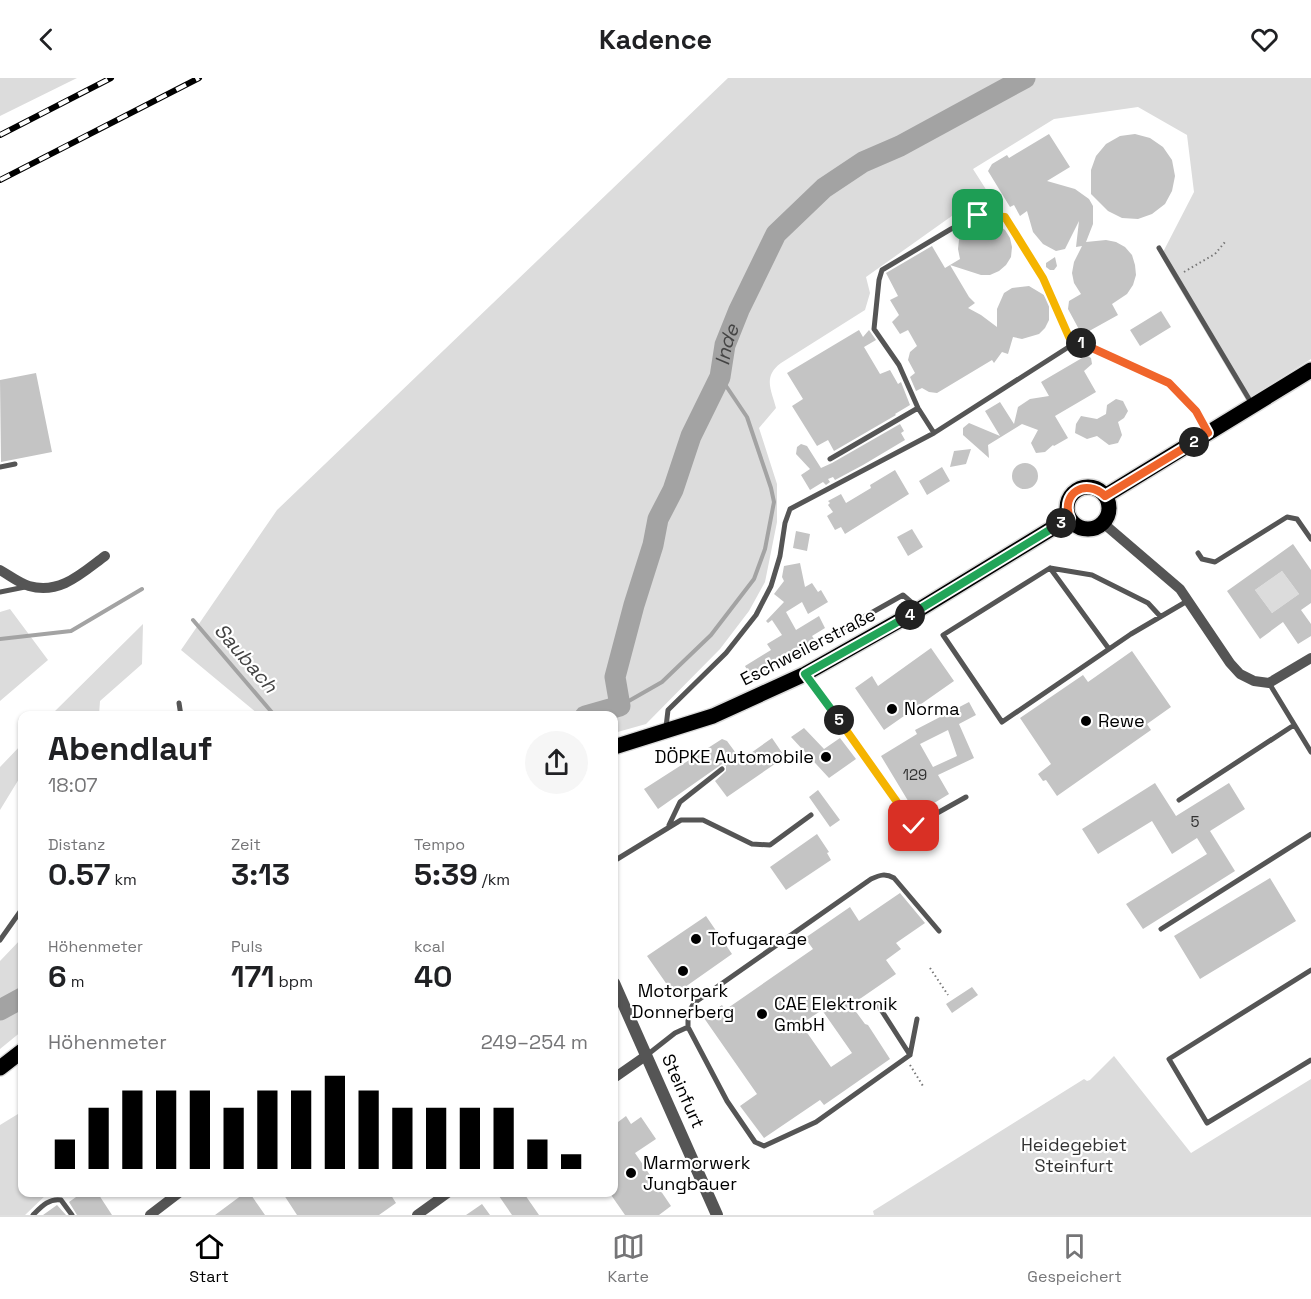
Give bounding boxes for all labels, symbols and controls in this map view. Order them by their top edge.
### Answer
text: Kadence [599,22,712,57]
icon: back [30,23,63,56]
icon: heart [1248,23,1281,56]
pin [952,189,1003,240]
icon: arrive [961,198,994,231]
water label: Inde [709,319,745,367]
pin: 1 [1066,328,1096,358]
text: 1 [1077,332,1085,353]
pin: 2 [1179,427,1209,457]
text: 2 [1189,431,1199,452]
pin: 3 [1046,508,1076,538]
text: 3 [1056,512,1066,533]
pin: 4 [895,600,925,630]
street label: Eschweilerstraße [736,603,879,691]
text: 4 [905,604,915,625]
water label: Saubach [209,618,284,699]
place label: Norma [904,697,960,720]
marker: Norma [885,702,899,716]
pin: 5 [824,705,854,735]
text: 5 [834,709,844,730]
place label: Rewe [1098,709,1145,732]
marker: Rewe [1079,714,1093,728]
text: Abendlauf [48,728,213,770]
button: share [525,731,588,794]
place label: DÖPKE Automobile [655,745,814,768]
marker: DÖPKE Automobile [819,750,833,764]
house number: 129 [903,765,927,784]
text: 18:07 [48,772,98,798]
pin [888,800,939,851]
icon: check [897,809,930,842]
house number: 5 [1191,812,1200,831]
text: Distanz [48,834,105,855]
text: Zeit [231,834,261,855]
text: Tempo [414,834,465,855]
text: 0.57 [48,855,110,894]
text: 3:13 [231,855,290,894]
text: 5:39 [414,855,478,894]
text: km [110,869,137,890]
text: /km [478,869,510,890]
place label: Tofugarage [708,927,807,950]
marker: Tofugarage [689,932,703,946]
text: Höhenmeter [48,936,143,957]
text: Puls [231,936,263,957]
text: kcal [414,936,445,957]
text: 6 [48,957,67,996]
text: 171 [231,957,274,996]
text: 40 [414,957,453,996]
marker: Motorpark Donnerberg [676,964,690,978]
text: m [67,971,84,992]
text: bpm [274,971,313,992]
place label: Motorpark Donnerberg [632,979,734,1023]
place label: CAE Elektronik GmbH [774,992,898,1036]
marker: CAE Elektronik GmbH [755,1007,769,1021]
text: Höhenmeter [48,1029,167,1055]
text: 249–254 m [481,1029,588,1055]
street label: Steinfurt [657,1050,710,1132]
park label: Heidegebiet Steinfurt [1021,1133,1127,1177]
place label: Marmorwerk Jungbauer [643,1151,751,1195]
marker: Marmorwerk Jungbauer [624,1166,638,1180]
tab: Start [189,1230,229,1287]
tab: Karte [607,1230,649,1287]
tab: Gespeichert [1027,1230,1122,1287]

